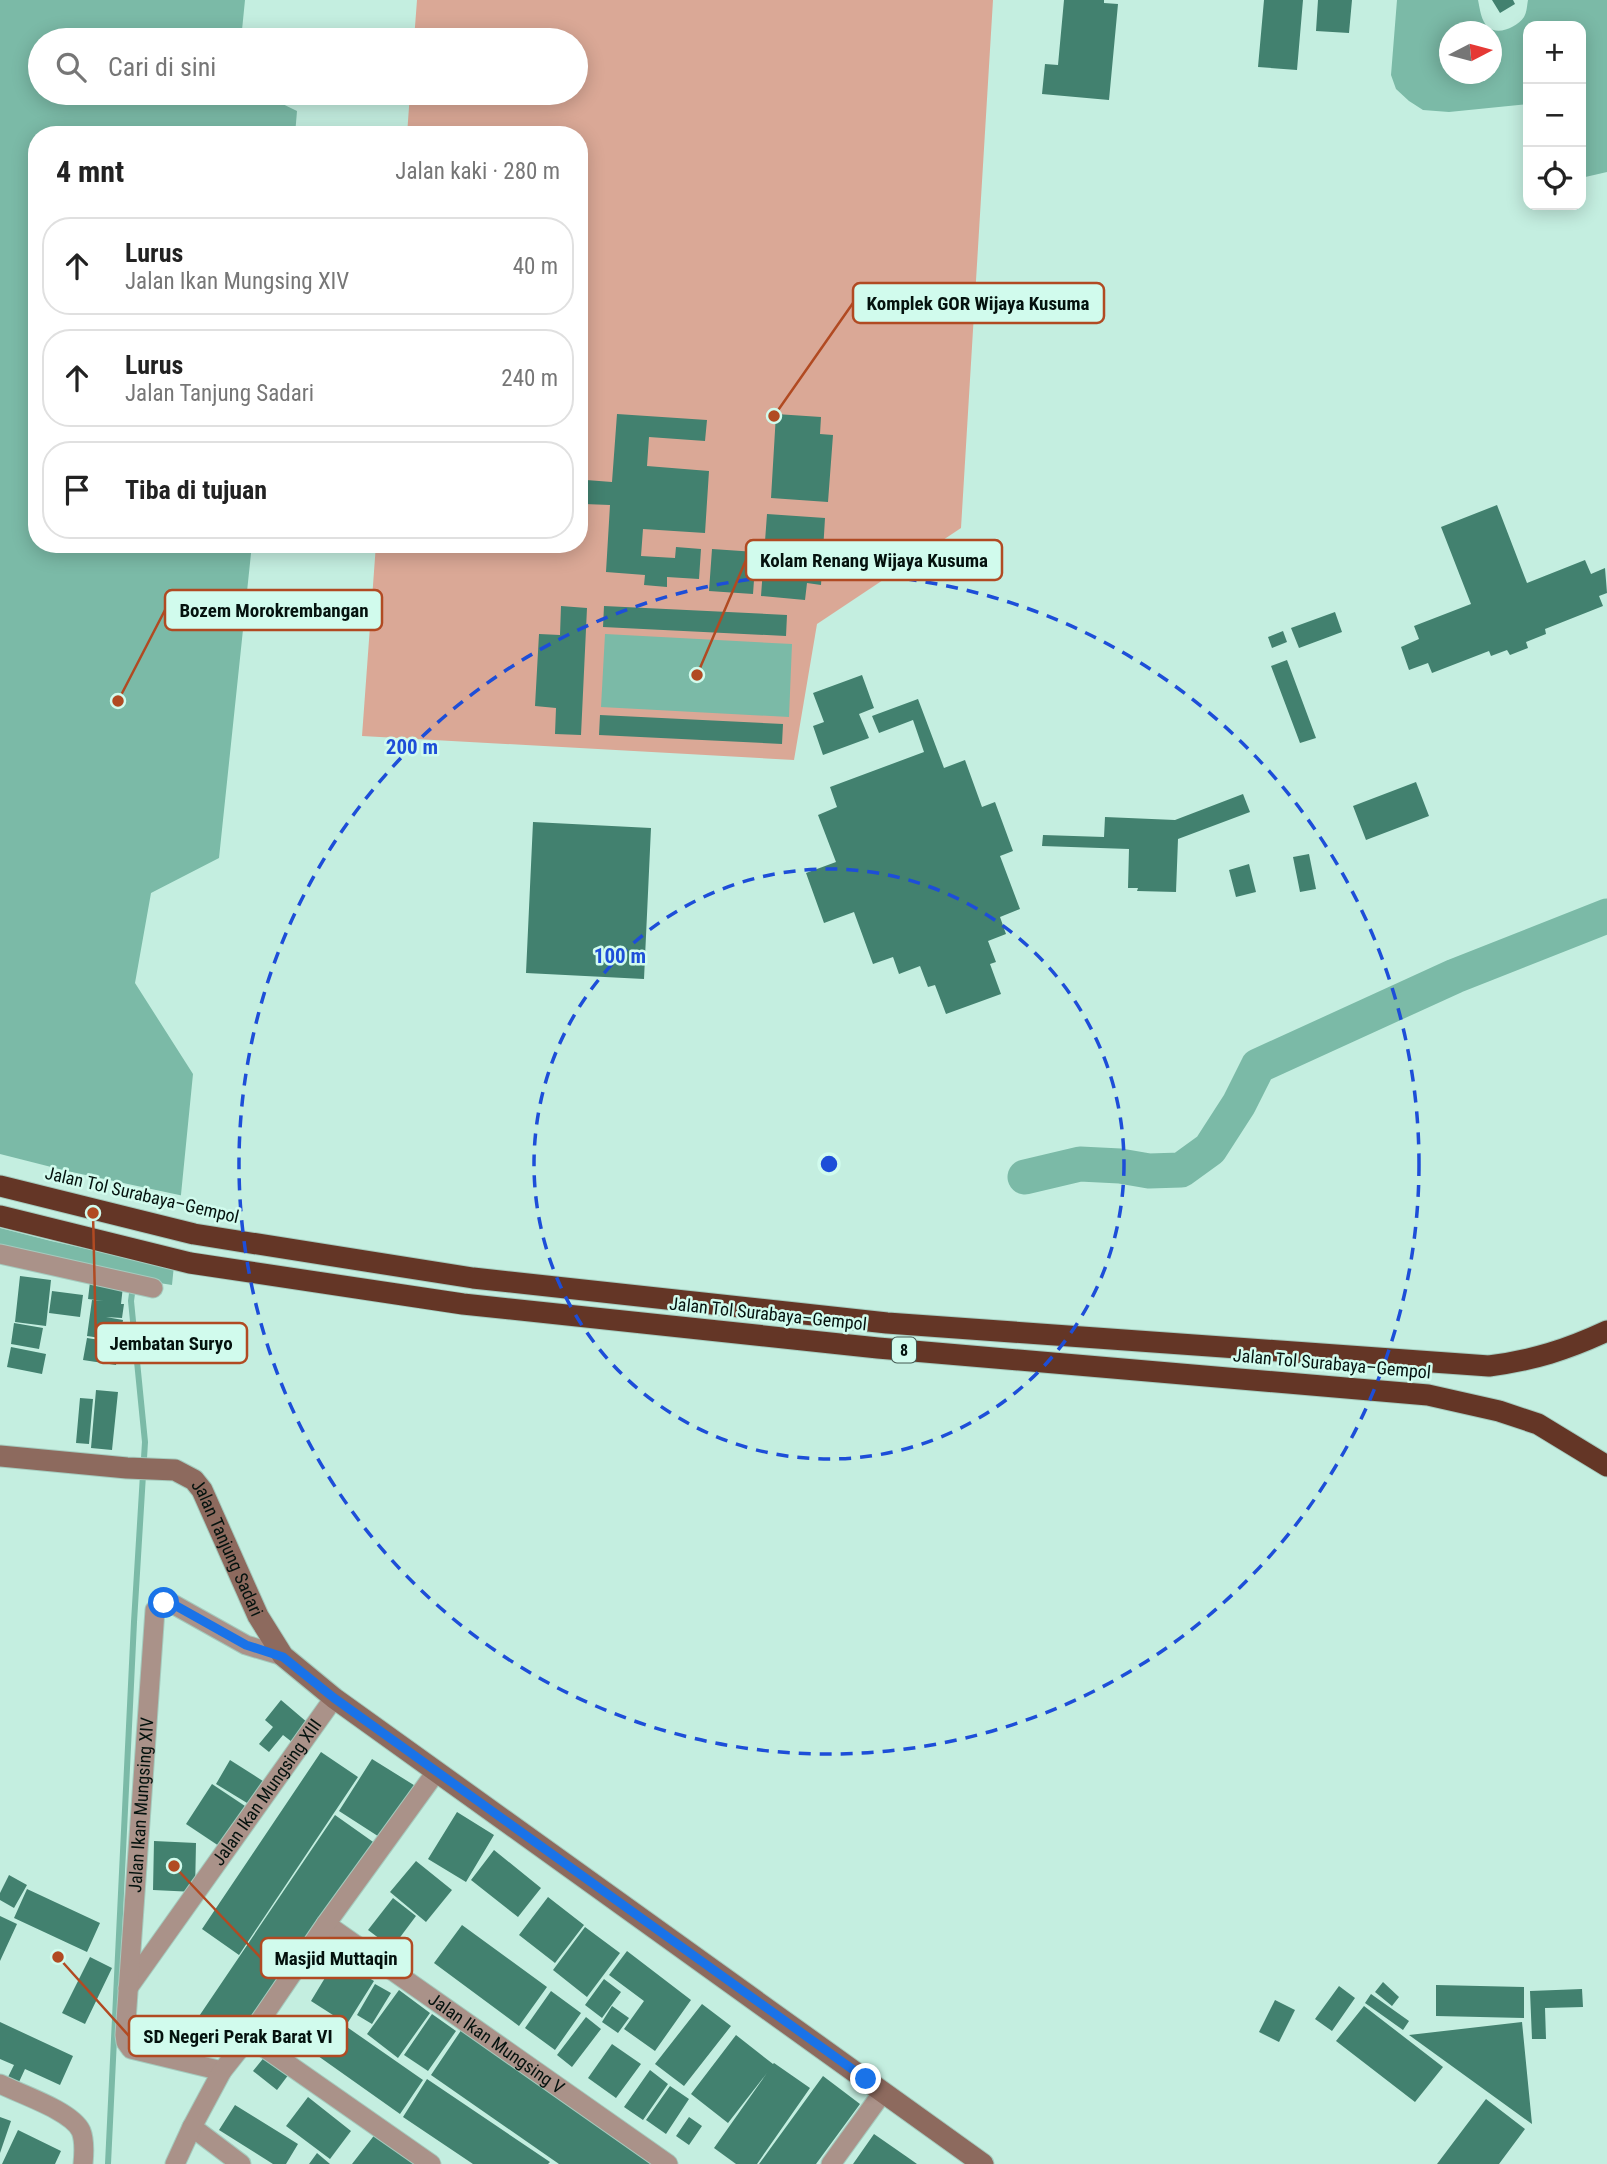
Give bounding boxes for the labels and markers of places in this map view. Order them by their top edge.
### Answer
callout: Komplek GOR Wijaya Kusuma [853,283,1104,323]
callout: Kolam Renang Wijaya Kusuma [746,540,1002,580]
callout: Bozem Morokrembangan [165,590,382,630]
centre of rings [817,1152,841,1176]
callout: Jembatan Suryo [96,1323,247,1363]
callout: Masjid Muttaqin [261,1938,412,1978]
callout: SD Negeri Perak Barat VI [129,2016,347,2056]

